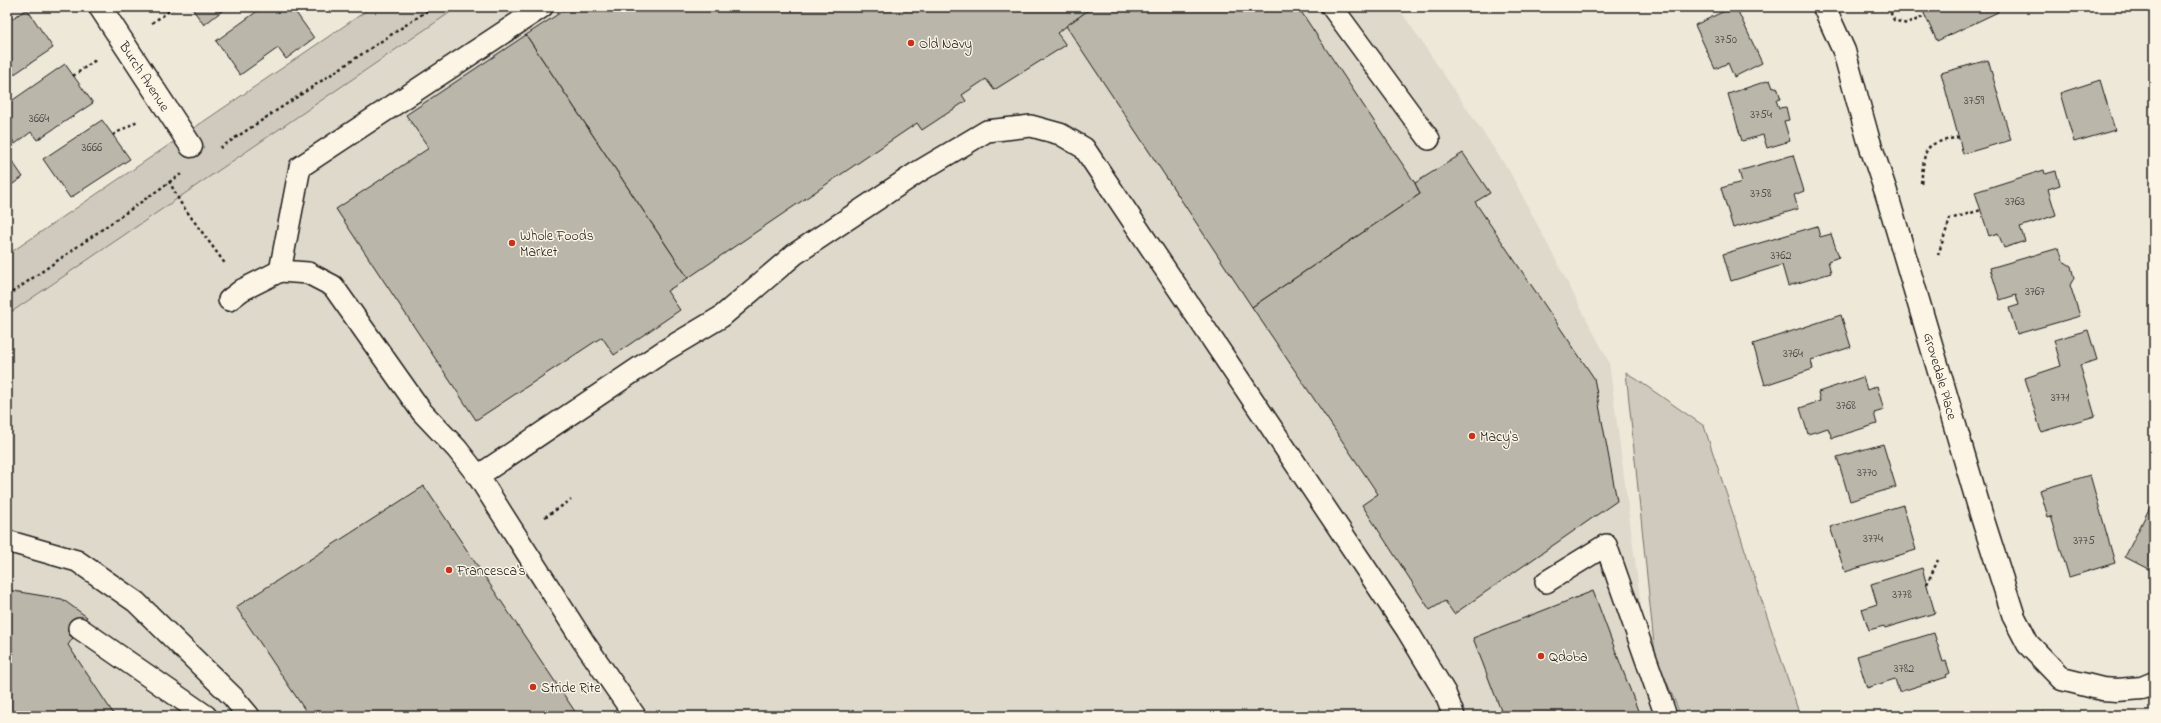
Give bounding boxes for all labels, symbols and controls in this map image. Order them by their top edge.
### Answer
house number: 3750 [1715,31,1737,49]
place label: Old Navy [919,34,972,56]
street label: Burch Avenue [113,37,175,117]
marker: Old Navy [906,38,916,48]
house number: 3759 [1964,92,1985,110]
house number: 3754 [1750,106,1772,124]
house number: 3664 [29,110,49,128]
house number: 3666 [82,139,103,157]
house number: 3758 [1750,185,1772,203]
house number: 3763 [2005,193,2025,211]
place label: Whole Foods Market [520,226,594,263]
marker: Whole Foods Market [507,238,517,248]
house number: 3762 [1770,247,1792,265]
house number: 3767 [2025,283,2045,301]
street label: Grovedale Place [1917,330,1962,423]
house number: 3764 [1783,345,1803,363]
house number: 3771 [2051,389,2070,407]
house number: 3768 [1836,397,1856,415]
place label: Macy's [1480,427,1519,449]
marker: Macy's [1467,431,1477,441]
house number: 3770 [1857,464,1877,482]
house number: 3774 [1863,530,1883,548]
house number: 3775 [2073,532,2095,550]
place label: Francesca's [456,561,526,582]
marker: Francesca's [444,565,454,575]
house number: 3778 [1892,586,1912,604]
place label: Qdoba [1549,647,1588,668]
marker: Qdoba [1536,651,1546,661]
house number: 3782 [1894,660,1914,678]
place label: Stride Rite [541,678,601,699]
marker: Stride Rite [528,682,538,692]

